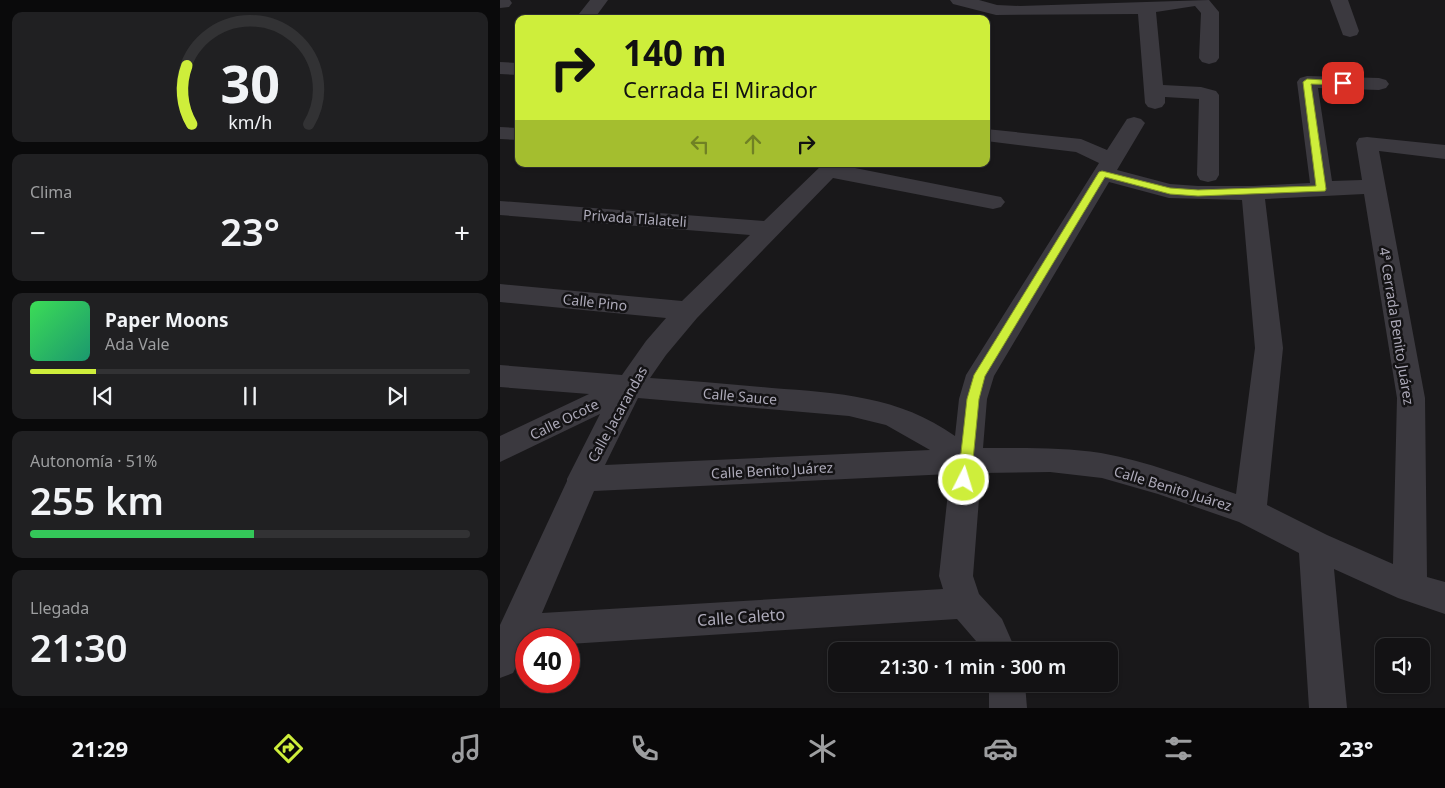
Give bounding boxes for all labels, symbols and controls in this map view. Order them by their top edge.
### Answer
text: 140 m [623,29,726,76]
icon: right [540,35,605,100]
text: 30 [220,47,280,118]
pin [1322,62,1364,104]
icon: arrive [1329,69,1357,97]
text: Cerrada El Mirador [623,74,817,104]
text: km/h [228,110,272,134]
icon: left [686,130,714,158]
icon: ahead [739,130,767,158]
icon: right [792,130,820,158]
text: Clima [30,181,72,203]
text: 23° [220,205,280,257]
street label: Privada Tlalateli [583,205,687,231]
text: − [30,213,46,251]
text: + [454,213,470,251]
street label: 4ª Cerrada Benito Juárez [1375,246,1419,407]
street label: Calle Pino [562,289,628,315]
text: Paper Moons [105,307,229,333]
text: Ada Vale [105,333,170,355]
street label: Calle Jacarandas [583,362,651,465]
icon: previous [89,382,117,410]
icon: pause [236,382,264,410]
icon: next [383,382,411,410]
street label: Calle Sauce [702,383,778,409]
street label: Calle Ocote [526,394,602,444]
text: Autonomía · 51% [30,450,157,472]
position arrow [937,453,989,505]
street label: Calle Benito Juárez [711,457,834,483]
street label: Calle Benito Juárez [1112,461,1235,515]
text: 255 km [30,474,164,526]
text: Llegada [30,597,89,619]
street label: Calle Caleto [696,603,786,631]
text: 21:30 [30,621,127,673]
speed limit sign: 40 [515,628,580,693]
map controls [1375,638,1430,693]
button: sound [1375,638,1430,693]
text: 21:30 · 1 min · 300 m [880,654,1066,680]
icon: directions [271,731,306,766]
icon: music [449,731,484,766]
icon: phone [627,731,662,766]
icon: climate [805,731,840,766]
icon: car [983,731,1018,766]
icon: filters [1161,731,1196,766]
text: 21:29 [71,733,128,763]
text: 23° [1339,733,1373,763]

